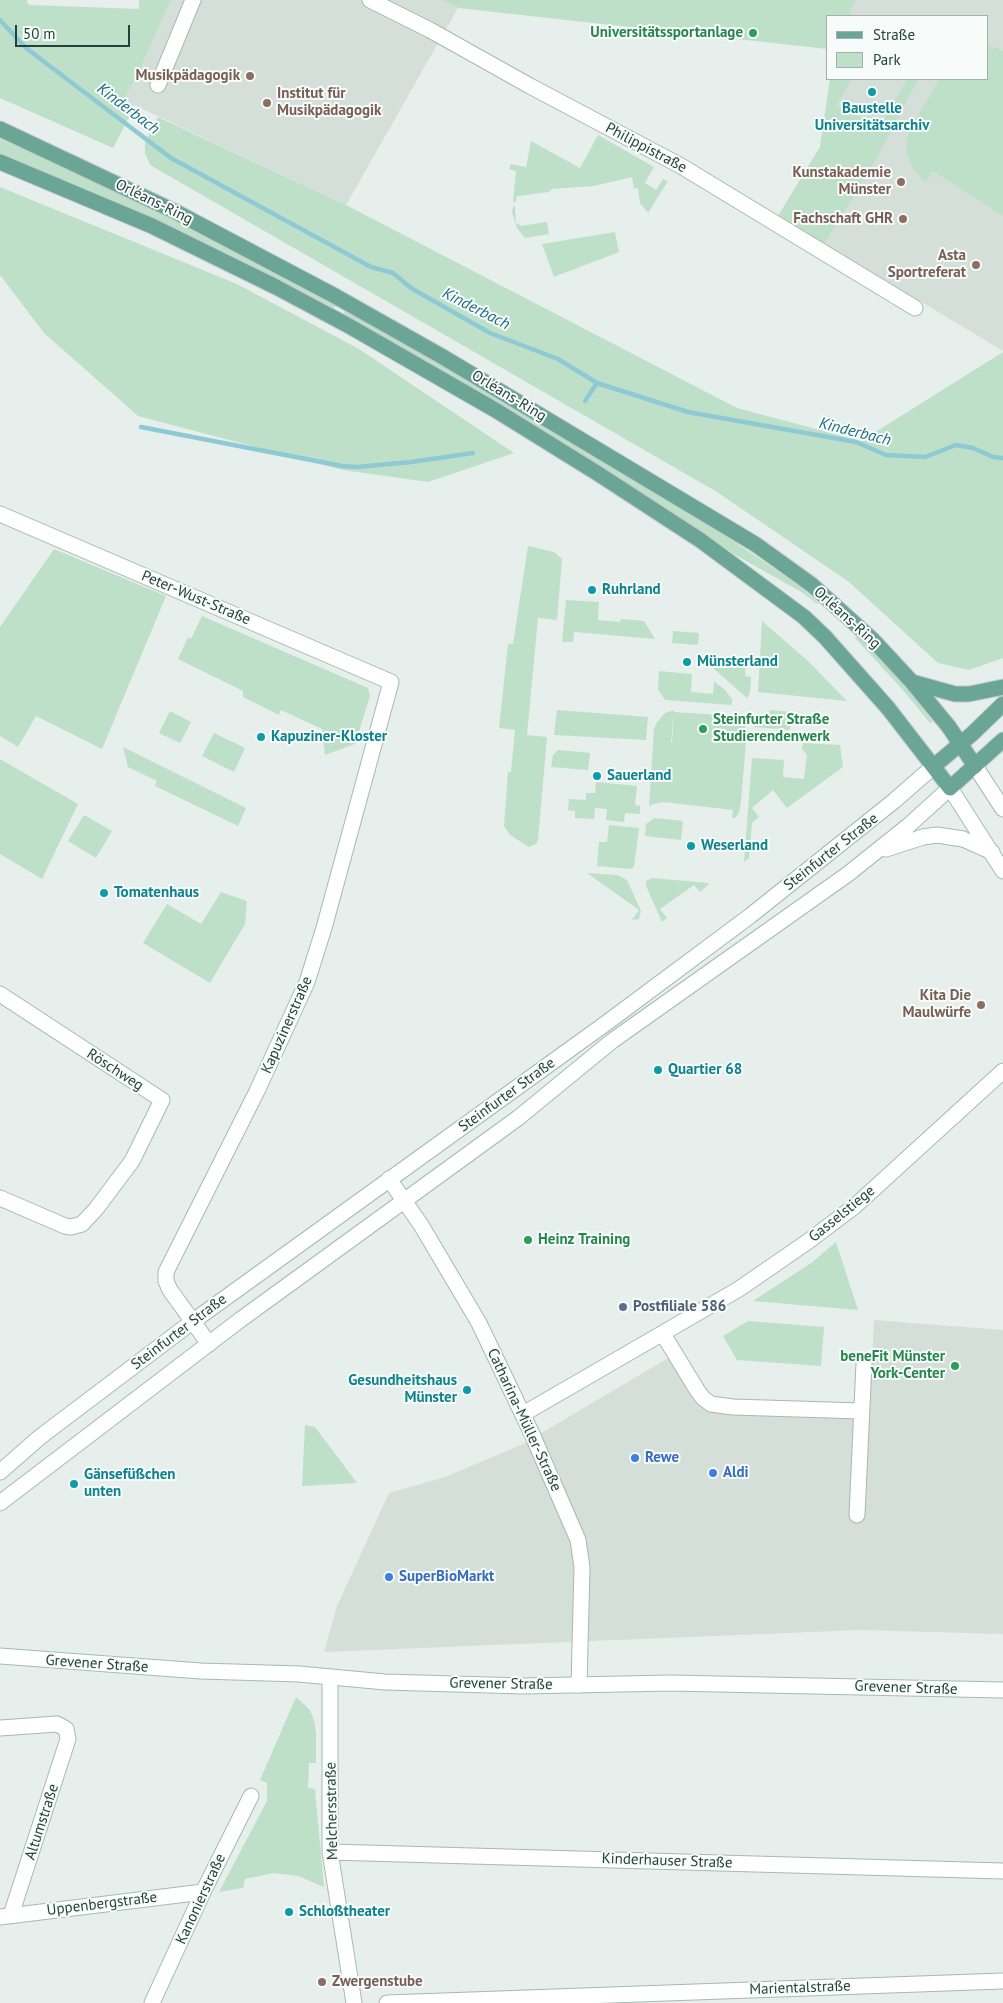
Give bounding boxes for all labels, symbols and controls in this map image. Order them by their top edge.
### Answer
scale bar [18,15,132,47]
legend [826,15,988,80]
text: 50 m [23,24,56,43]
place label: Universitätssportanlage [590,24,743,42]
text: Straße [873,25,915,44]
marker: Universitätssportanlage [747,27,759,39]
text: Park [873,50,901,69]
place label: Musikpädagogik [136,67,240,85]
marker: Musikpädagogik [244,70,256,82]
water label: Kinderbach [93,79,163,139]
place label: Institut für Musikpädagogik [277,85,381,120]
marker: Baustelle Universitätsarchiv [866,86,878,98]
marker: Institut für Musikpädagogik [261,97,273,109]
place label: Baustelle Universitätsarchiv [815,100,929,135]
street label: Philippistraße [602,119,690,177]
place label: Kunstakademie Münster [793,164,891,199]
street label: Orléans-Ring [112,176,196,228]
marker: Kunstakademie Münster [895,176,907,188]
place label: Fachschaft GHR [793,210,893,228]
marker: Fachschaft GHR [897,213,909,225]
place label: Asta Sportreferat [888,247,966,282]
marker: Asta Sportreferat [970,259,982,271]
water label: Kinderbach [439,284,513,334]
street label: Orléans-Ring [468,367,550,425]
water label: Kinderbach [817,414,893,450]
street label: Peter-Wust-Straße [139,567,253,629]
place label: Ruhrland [602,581,661,599]
street label: Orléans-Ring [810,583,884,653]
marker: Ruhrland [586,584,598,596]
place label: Münsterland [697,653,778,671]
marker: Münsterland [681,656,693,668]
place label: Steinfurter Straße Studierendenwerk [713,711,830,746]
marker: Steinfurter Straße Studierendenwerk [697,723,709,735]
place label: Kapuziner-Kloster [271,728,387,746]
marker: Kapuziner-Kloster [255,731,267,743]
place label: Sauerland [607,767,671,785]
marker: Sauerland [591,770,603,782]
street label: Steinfurter Straße [780,810,882,894]
place label: Weserland [701,837,768,855]
marker: Weserland [685,840,697,852]
place label: Tomatenhaus [114,884,199,902]
marker: Tomatenhaus [98,887,110,899]
street label: Kapuzinerstraße [258,974,316,1076]
place label: Kita Die Maulwürfe [903,987,971,1022]
marker: Kita Die Maulwürfe [975,999,987,1011]
street label: Röschweg [83,1045,147,1095]
street label: Steinfurter Straße [455,1054,559,1136]
place label: Quartier 68 [668,1061,742,1079]
marker: Quartier 68 [652,1064,664,1076]
street label: Gasselstiege [805,1182,879,1246]
place label: Heinz Training [538,1231,630,1249]
marker: Heinz Training [522,1234,534,1246]
street label: Steinfurter Straße [128,1290,230,1374]
place label: Postfiliale 586 [633,1298,726,1316]
marker: Postfiliale 586 [617,1301,629,1313]
street label: Catharina-Müller-Straße [483,1346,565,1494]
place label: beneFit Münster York-Center [840,1348,945,1383]
marker: beneFit Münster York-Center [949,1360,961,1372]
place label: Gesundheitshaus Münster [348,1372,457,1407]
marker: Gesundheitshaus Münster [461,1384,473,1396]
place label: Rewe [645,1449,679,1467]
marker: Rewe [629,1452,641,1464]
place label: Aldi [723,1464,749,1482]
place label: Gänsefüßchen unten [84,1466,175,1501]
marker: Aldi [707,1467,719,1479]
marker: Gänsefüßchen unten [68,1478,80,1490]
place label: SuperBioMarkt [399,1568,494,1586]
marker: SuperBioMarkt [383,1571,395,1583]
street label: Grevener Straße [45,1651,149,1677]
street label: Grevener Straße [449,1674,553,1694]
street label: Grevener Straße [854,1677,958,1699]
street label: Melchersstraße [322,1762,342,1860]
street label: Altumstraße [21,1782,63,1862]
street label: Kinderhauser Straße [601,1850,733,1872]
street label: Kanonierstraße [172,1851,230,1947]
street label: Uppenbergstraße [46,1888,158,1920]
place label: Schloßtheater [299,1903,390,1921]
marker: Schloßtheater [283,1906,295,1918]
place label: Zwergenstube [332,1973,423,1991]
marker: Zwergenstube [316,1976,328,1988]
street label: Marientalstraße [749,1977,851,1999]

